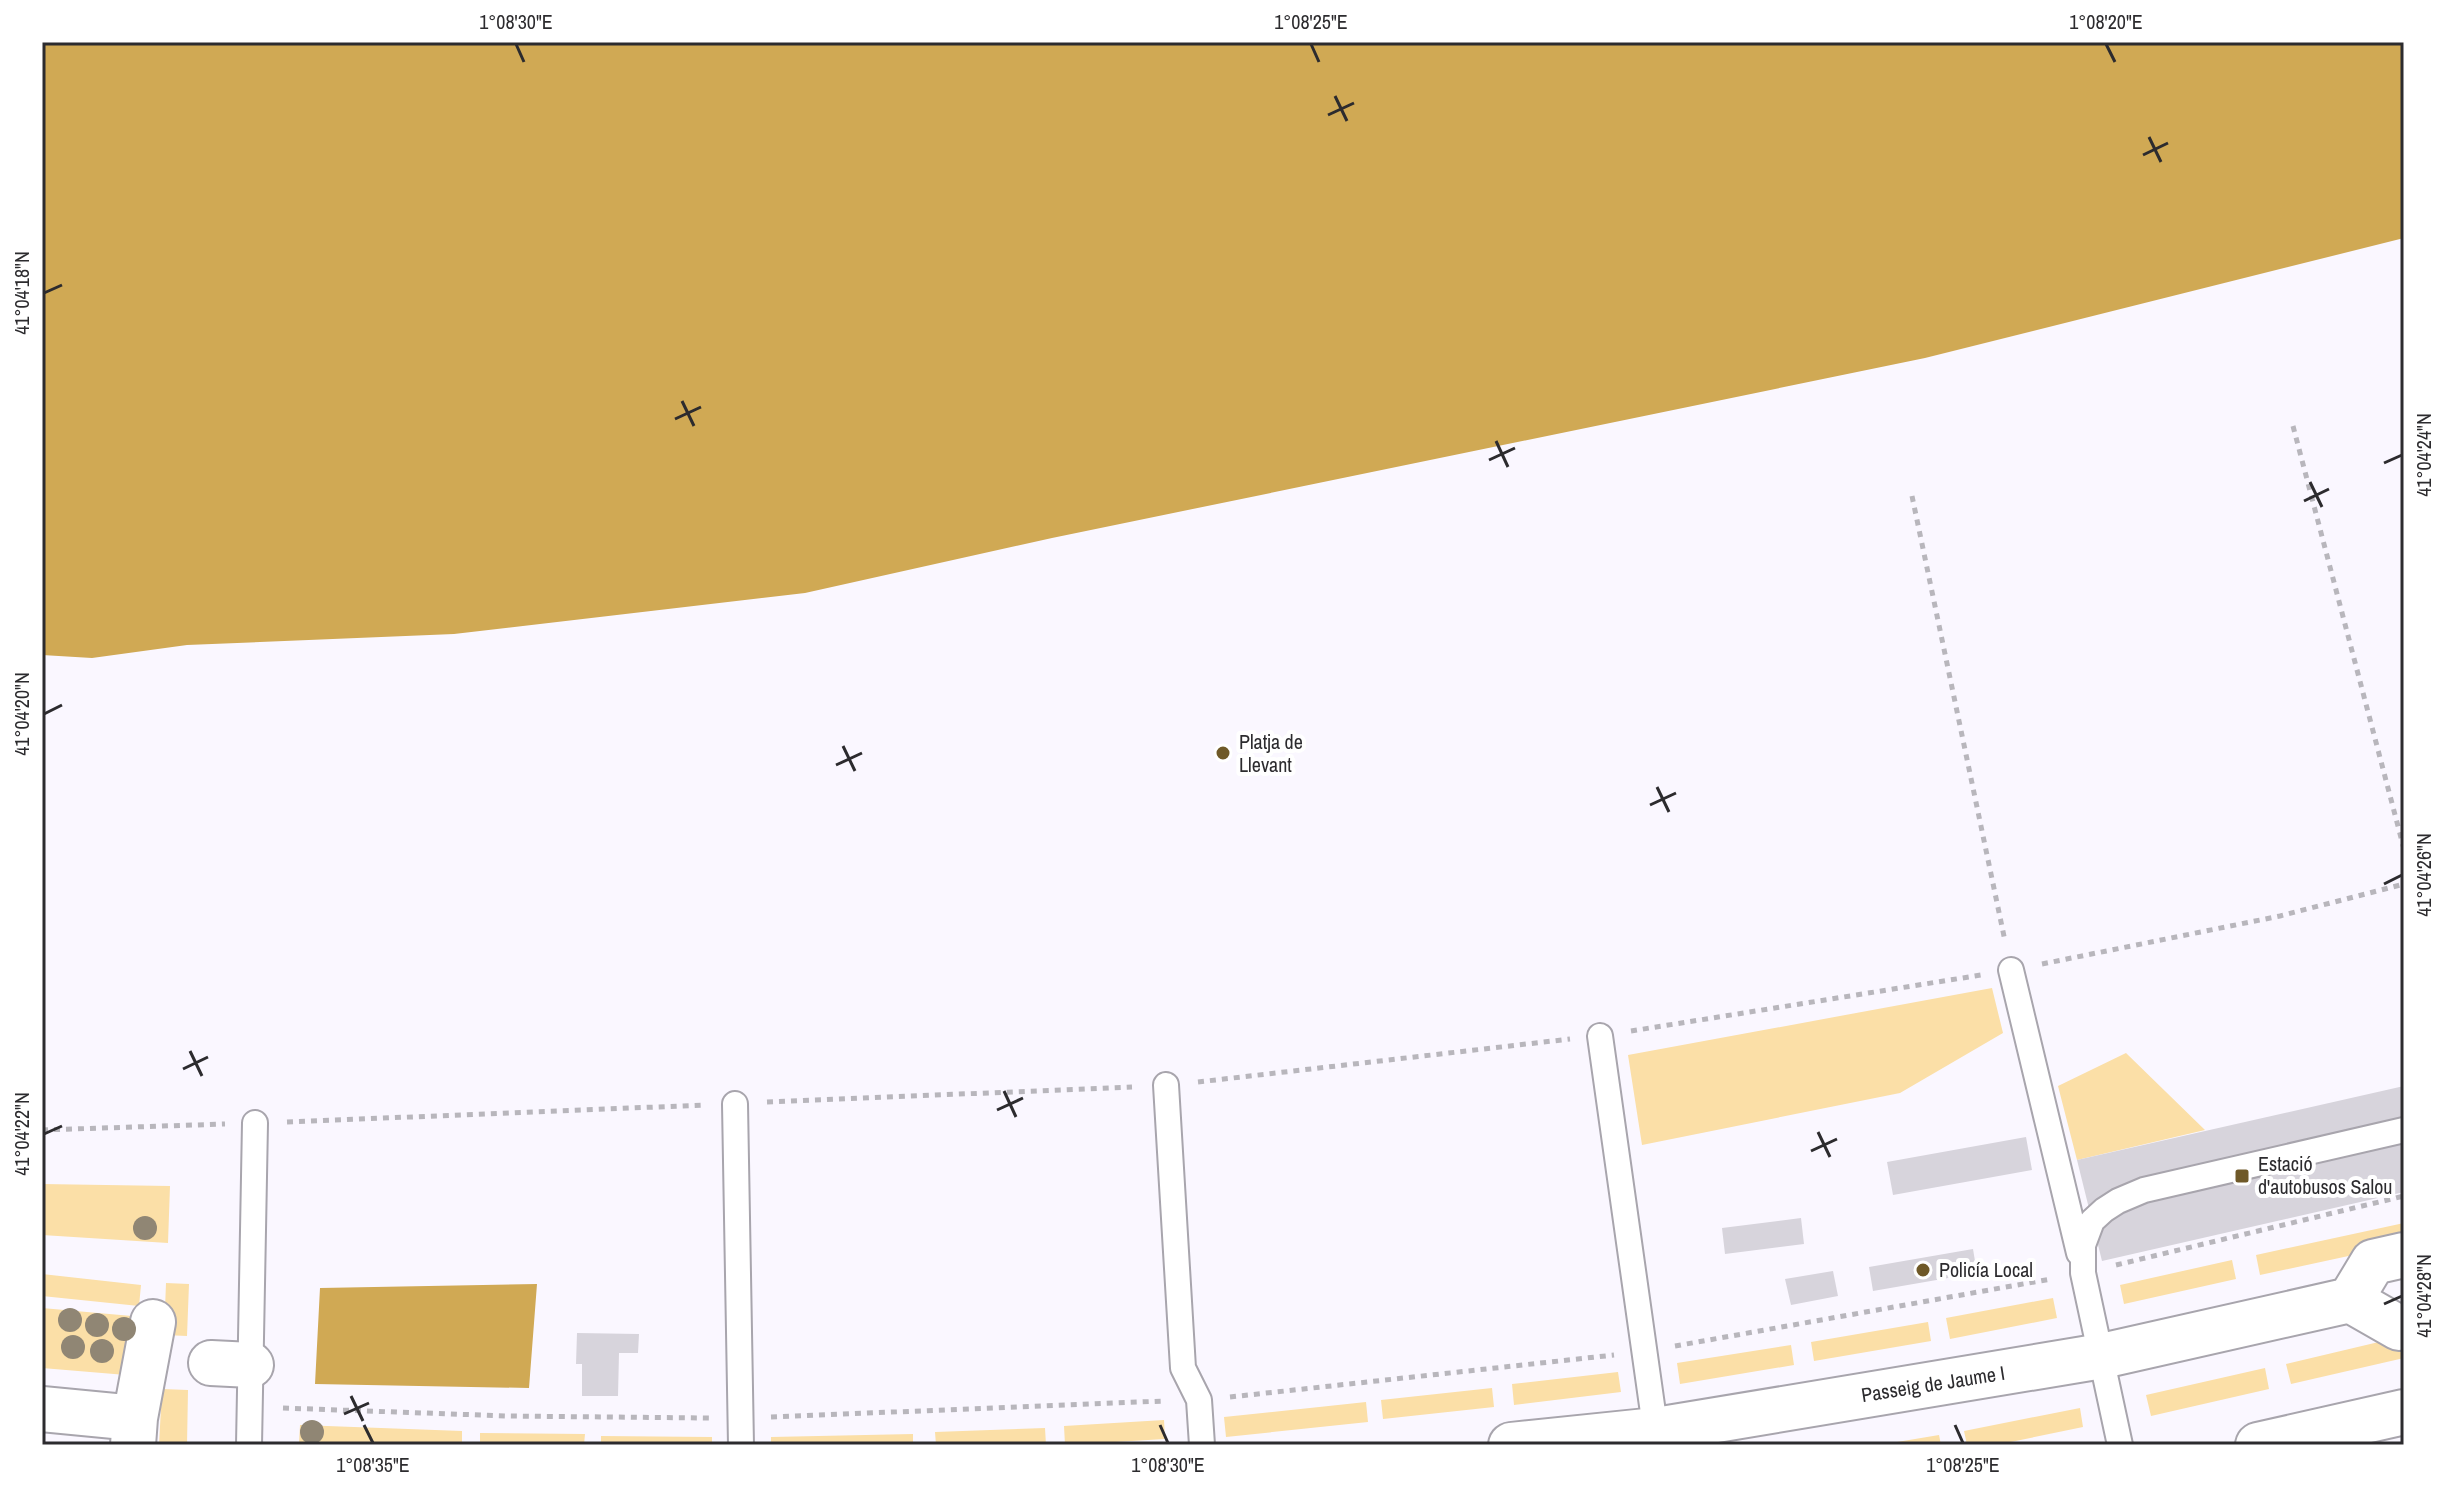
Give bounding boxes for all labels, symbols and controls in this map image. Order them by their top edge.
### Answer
text: 1°08'30"E [479,8,553,35]
text: 1°08'25"E [1274,8,1348,35]
text: 1°08'20"E [2069,8,2143,35]
text: 41°04'18"N [8,251,35,335]
text: 41°04'24"N [2410,413,2437,497]
text: 41°04'20"N [8,672,35,756]
place label: Platja de Llevant [1239,728,1303,778]
marker: Platja de Llevant [1214,744,1232,762]
text: 41°04'26"N [2410,833,2437,917]
text: 41°04'22"N [8,1092,35,1176]
place label: Estació d'autobusos Salou [2258,1150,2392,1200]
marker: Estació d'autobusos Salou [2233,1167,2251,1185]
text: 41°04'28"N [2410,1254,2437,1338]
place label: Policía Local [1939,1256,2033,1283]
marker: Policía Local [1914,1261,1932,1279]
street label: Passeig de Jaume I [1859,1359,2007,1408]
text: 1°08'35"E [336,1451,410,1478]
text: 1°08'30"E [1131,1451,1205,1478]
text: 1°08'25"E [1926,1451,2000,1478]

